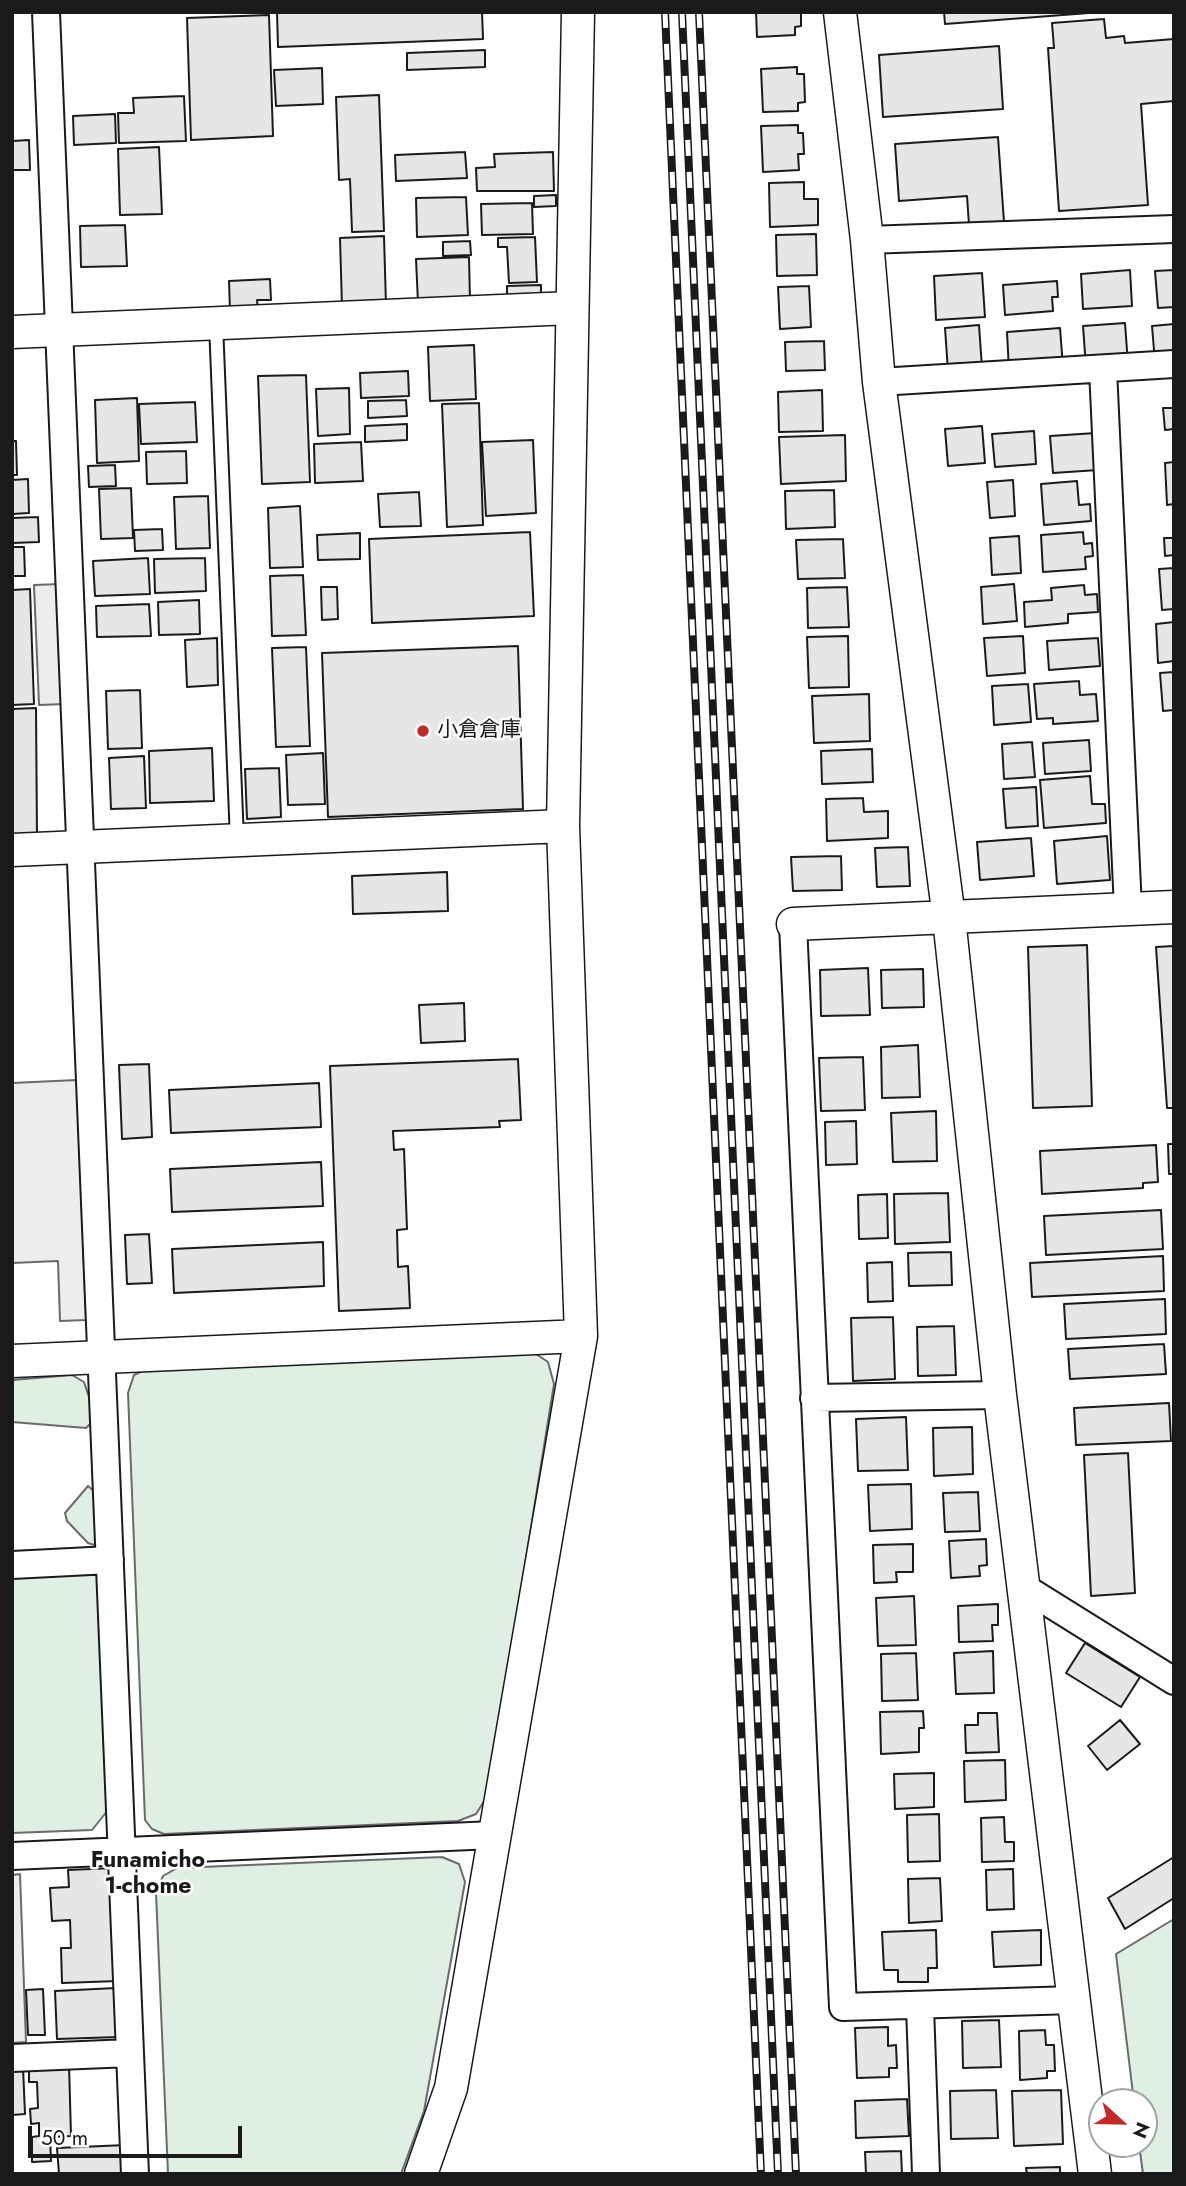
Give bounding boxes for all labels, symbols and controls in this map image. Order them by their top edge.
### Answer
place label: 小倉倉庫 [437,718,521,744]
marker: 小倉倉庫 [415,723,431,739]
district label: Funamicho 1-chome [91,1847,205,1901]
north arrow [1088,2088,1158,2158]
scale bar [32,2112,245,2156]
text: N [1126,2118,1156,2142]
text: 50 m [41,2123,88,2153]

